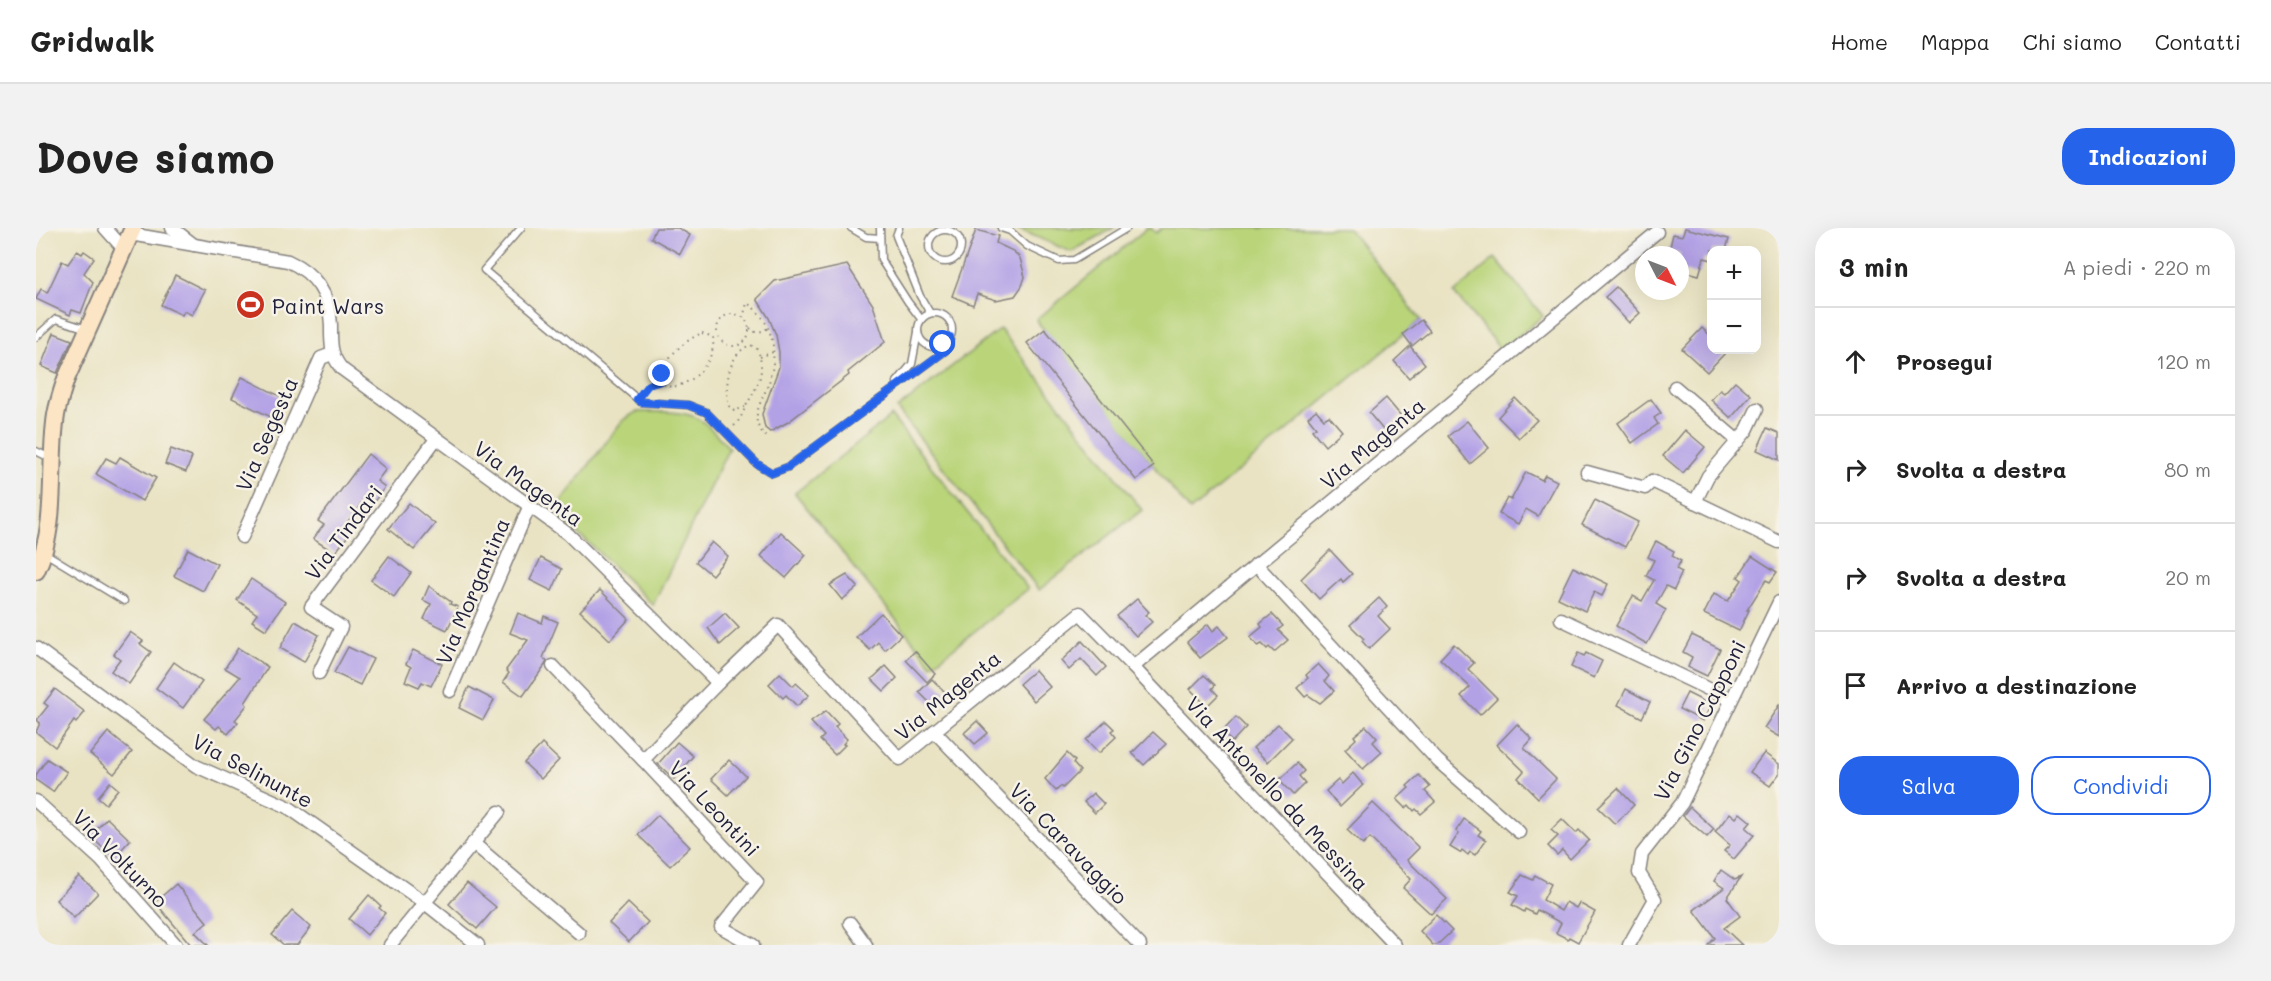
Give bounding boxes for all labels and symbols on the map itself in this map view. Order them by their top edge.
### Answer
north arrow [1635,246,1689,300]
sports icon: Paint Wars [235,289,267,321]
place label: Paint Wars [272,292,384,319]
route start [929,330,955,356]
route end [648,360,674,386]
street label: Via Segesta [229,373,303,495]
street label: Via Magenta [1314,391,1430,495]
street label: Via Magenta [469,434,589,532]
street label: Via Tindari [298,479,388,585]
street label: Via Morgantina [429,514,515,668]
street label: Via Gino Capponi [1647,635,1751,805]
street label: Via Magenta [888,644,1006,746]
street label: Via Antonello da Messina [1181,690,1375,896]
street label: Via Selinunte [188,727,318,813]
street label: Via Leontini [664,754,766,862]
street label: Via Caravaggio [1004,776,1134,910]
street label: Via Volturno [67,803,175,913]

